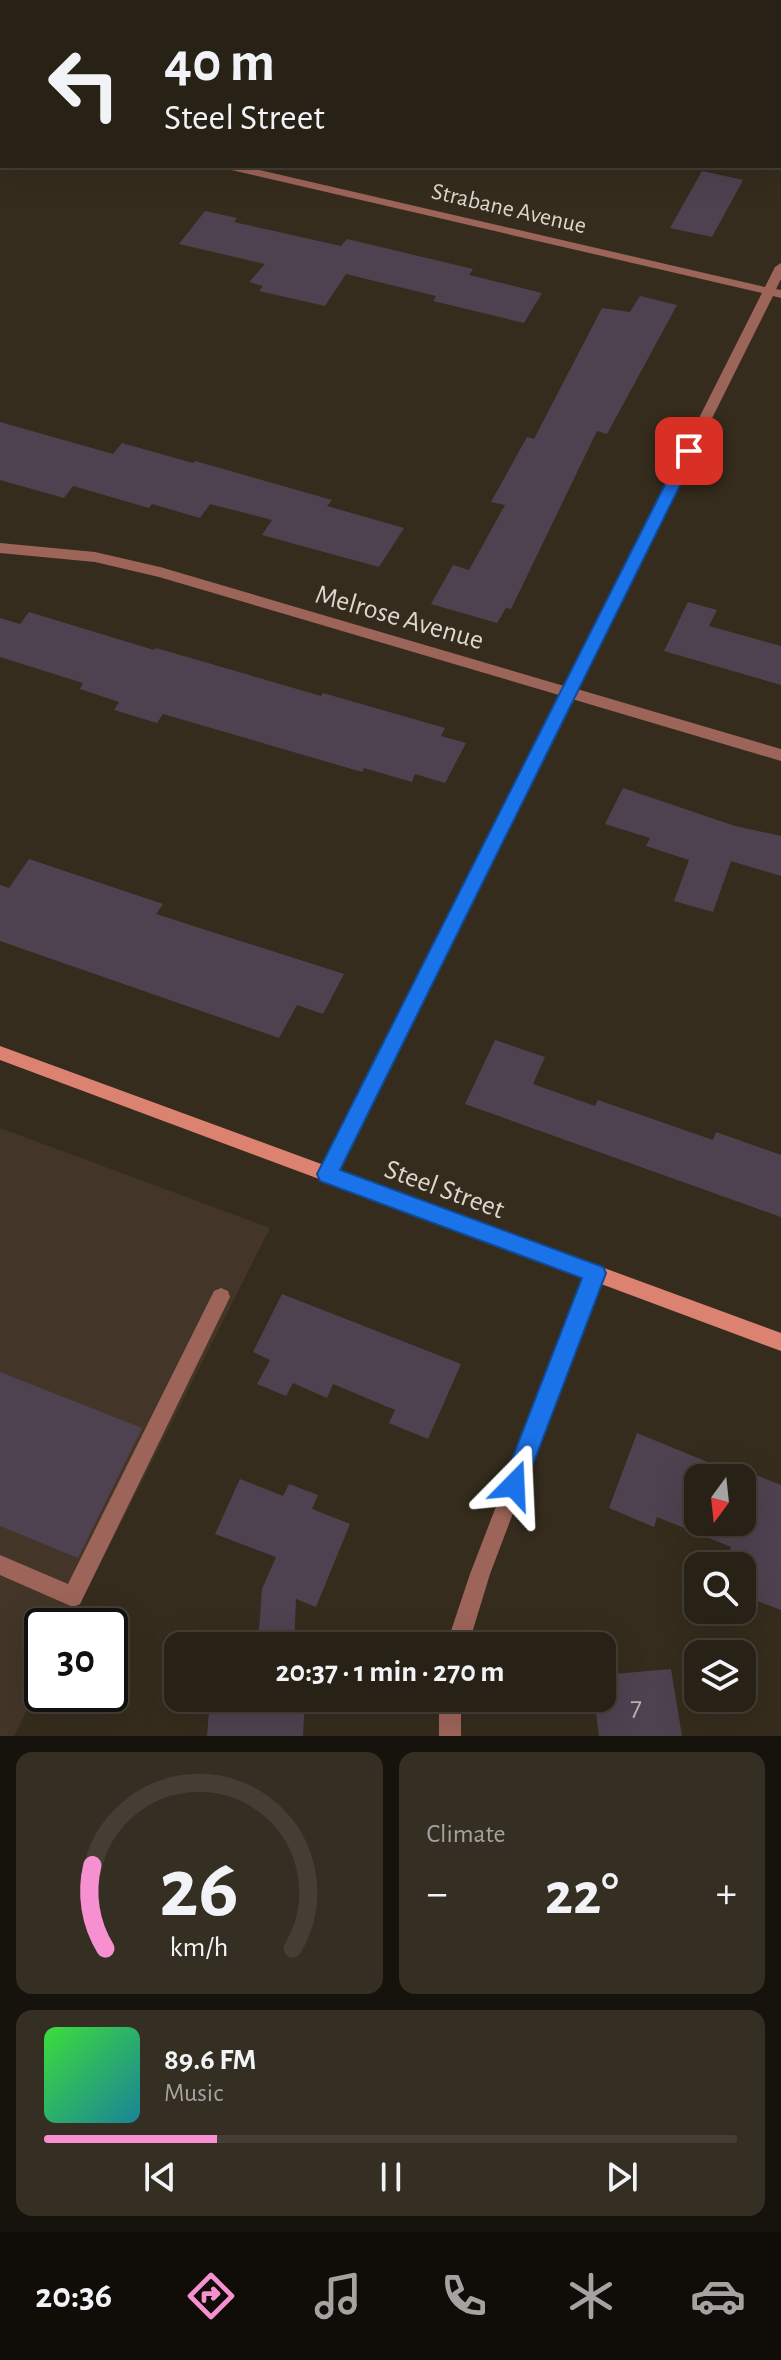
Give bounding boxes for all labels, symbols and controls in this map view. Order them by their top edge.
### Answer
icon: left [32,32,136,136]
text: 40 m [164,35,275,91]
text: Steel Street [164,100,325,136]
street label: Strabane Avenue [429,179,589,238]
pin [655,417,723,485]
icon: arrive [667,429,711,473]
street label: Melrose Avenue [312,581,487,655]
street label: Steel Street [381,1155,508,1224]
position arrow [472,1443,556,1527]
north arrow [684,1464,756,1536]
map controls [684,1464,756,1712]
button: search [684,1552,756,1624]
speed limit sign: 30 [24,1608,128,1712]
button: layers [684,1640,756,1712]
text: 20:37 · 1 min · 270 m [275,1657,505,1687]
house number: 7 [630,1693,642,1721]
text: Climate [427,1821,505,1847]
text: 26 [160,1848,239,1932]
text: 22° [545,1865,619,1925]
text: − [427,1872,448,1916]
text: + [716,1872,737,1916]
text: km/h [170,1933,229,1962]
text: 89.6 FM [164,2045,256,2075]
text: Music [164,2080,223,2106]
icon: previous [138,2155,182,2199]
icon: pause [369,2155,413,2199]
icon: next [600,2155,644,2199]
icon: directions [183,2268,239,2324]
icon: music [310,2268,366,2324]
icon: phone [436,2268,492,2324]
icon: climate [563,2268,619,2324]
icon: car [690,2268,746,2324]
text: 20:36 [35,2278,112,2314]

